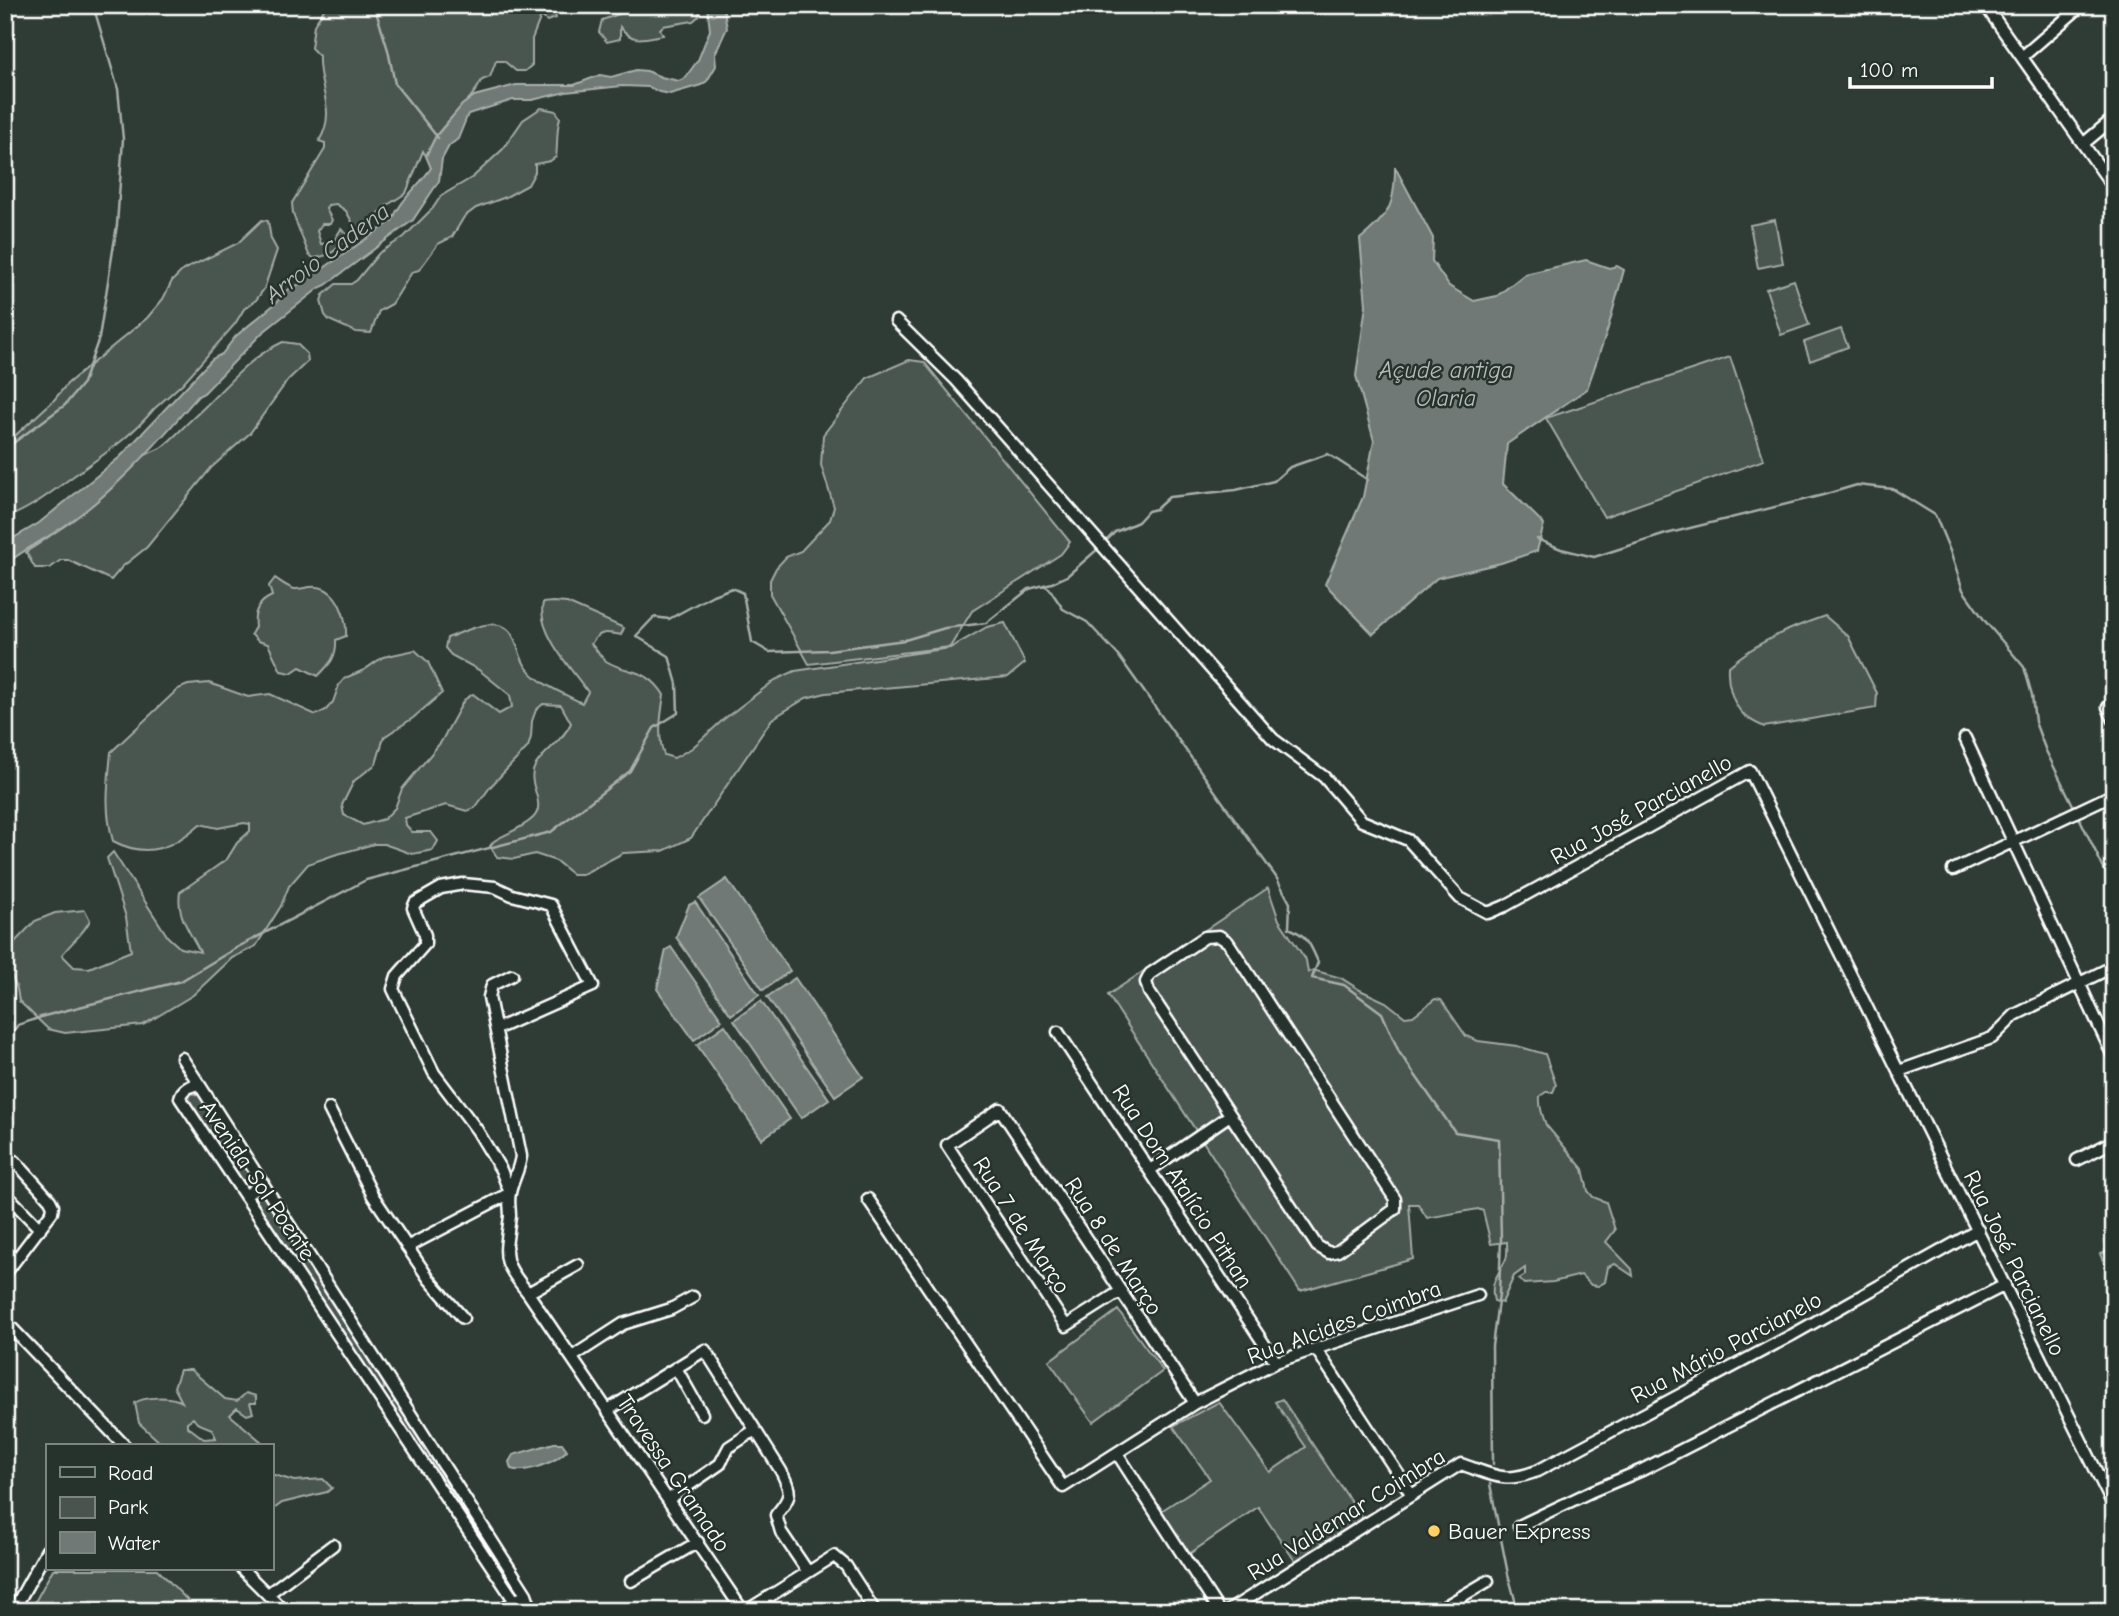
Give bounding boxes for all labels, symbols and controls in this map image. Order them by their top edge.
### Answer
scale bar [1850,46,1991,90]
text: 100 m [1860,58,1918,82]
water label: Arroio Cadena [258,197,395,310]
water label: Açude antiga Olaria [1378,356,1513,412]
street label: Rua José Parcianello [1546,748,1737,870]
street label: Rua Dom Atalício Pithan [1107,1079,1259,1293]
street label: Avenida Sol Poente [194,1095,321,1265]
street label: Rua 7 de Março [967,1152,1076,1299]
street label: Rua José Parcianello [1958,1166,2071,1360]
street label: Rua 8 de Março [1059,1172,1168,1320]
street label: Rua Alcides Coimbra [1244,1275,1445,1370]
street label: Rua Mário Parcianelo [1626,1286,1826,1409]
street label: Travessa Gramado [611,1389,736,1557]
street label: Rua Valdemar Coimbra [1243,1443,1450,1586]
legend [46,1444,273,1570]
text: Road [108,1461,153,1485]
text: Park [108,1495,148,1519]
place label: Bauer Express [1448,1518,1591,1545]
marker: Bauer Express [1426,1523,1442,1539]
text: Water [108,1531,161,1555]

